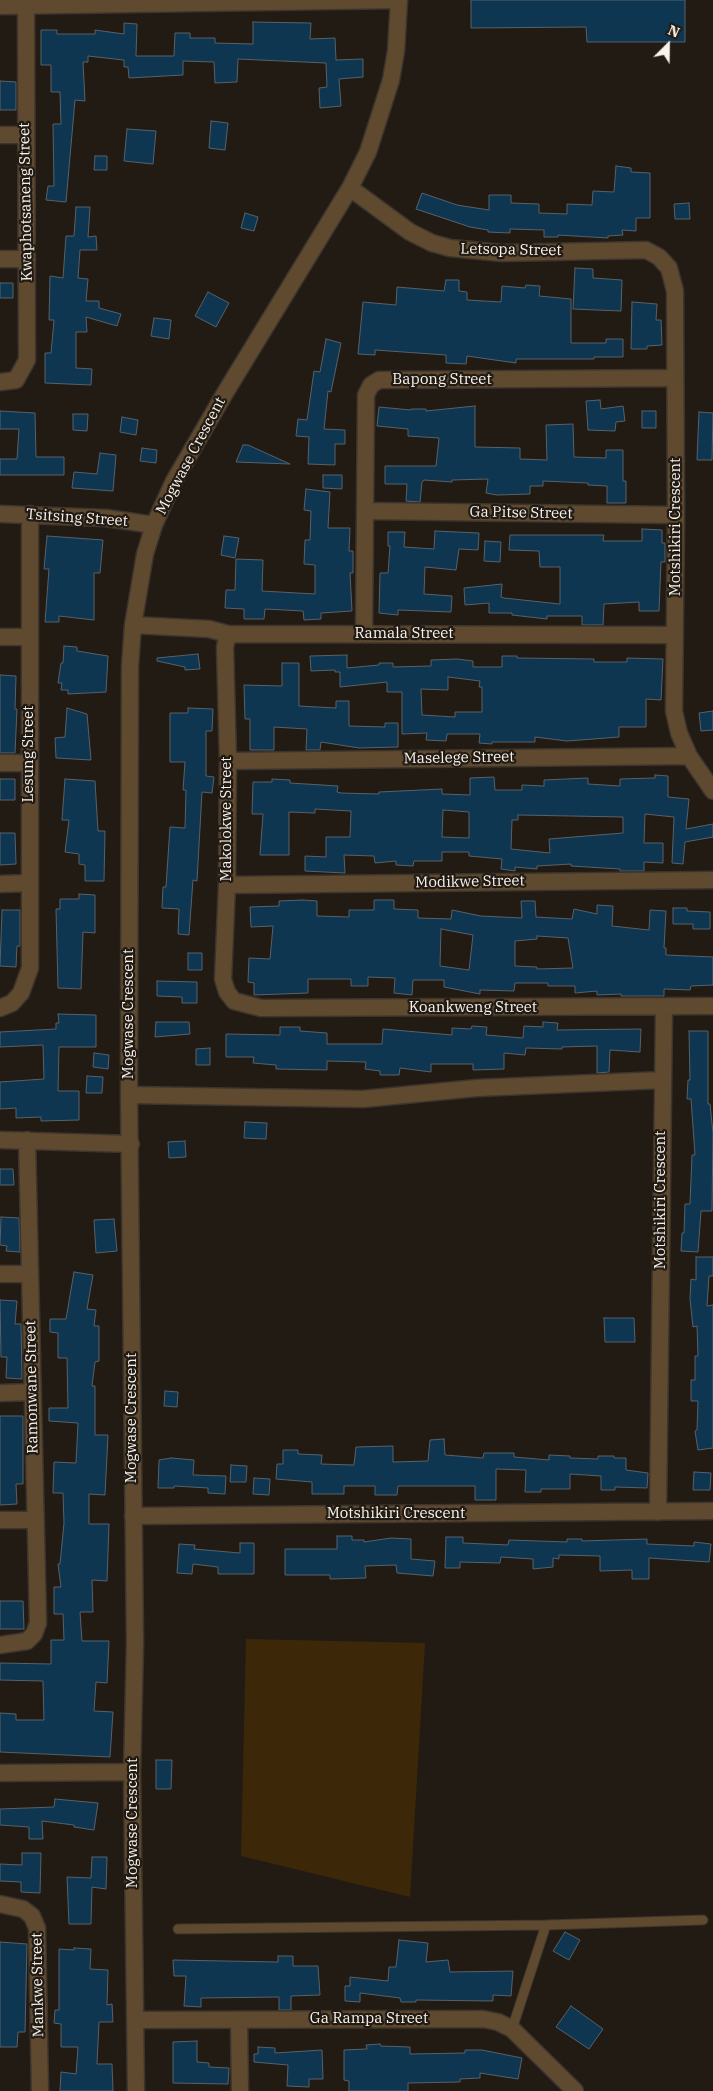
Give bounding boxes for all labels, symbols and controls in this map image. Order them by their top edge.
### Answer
north arrow [643,20,693,70]
text: N [665,21,682,42]
street label: Kwaphotsaneng Street [16,122,36,282]
street label: Letsopa Street [460,240,562,260]
street label: Bapong Street [392,371,492,389]
street label: Mogwase Crescent [152,394,230,518]
street label: Motshikiri Crescent [667,458,685,596]
street label: Ga Pitse Street [469,503,573,523]
street label: Tsitsing Street [25,505,129,531]
street label: Ramala Street [354,625,454,643]
street label: Lesung Street [20,706,38,802]
street label: Maselege Street [403,748,515,768]
street label: Makolokwe Street [218,756,236,882]
street label: Modikwe Street [415,872,525,892]
street label: Mogwase Crescent [120,949,138,1079]
street label: Koankweng Street [409,999,537,1017]
street label: Motshikiri Crescent [652,1131,670,1269]
street label: Ramonwane Street [22,1320,42,1454]
street label: Mogwase Crescent [123,1353,141,1483]
street label: Motshikiri Crescent [327,1505,465,1523]
street label: Mogwase Crescent [124,1758,142,1888]
street label: Mankwe Street [28,1932,48,2038]
street label: Ga Rampa Street [310,2010,428,2028]

